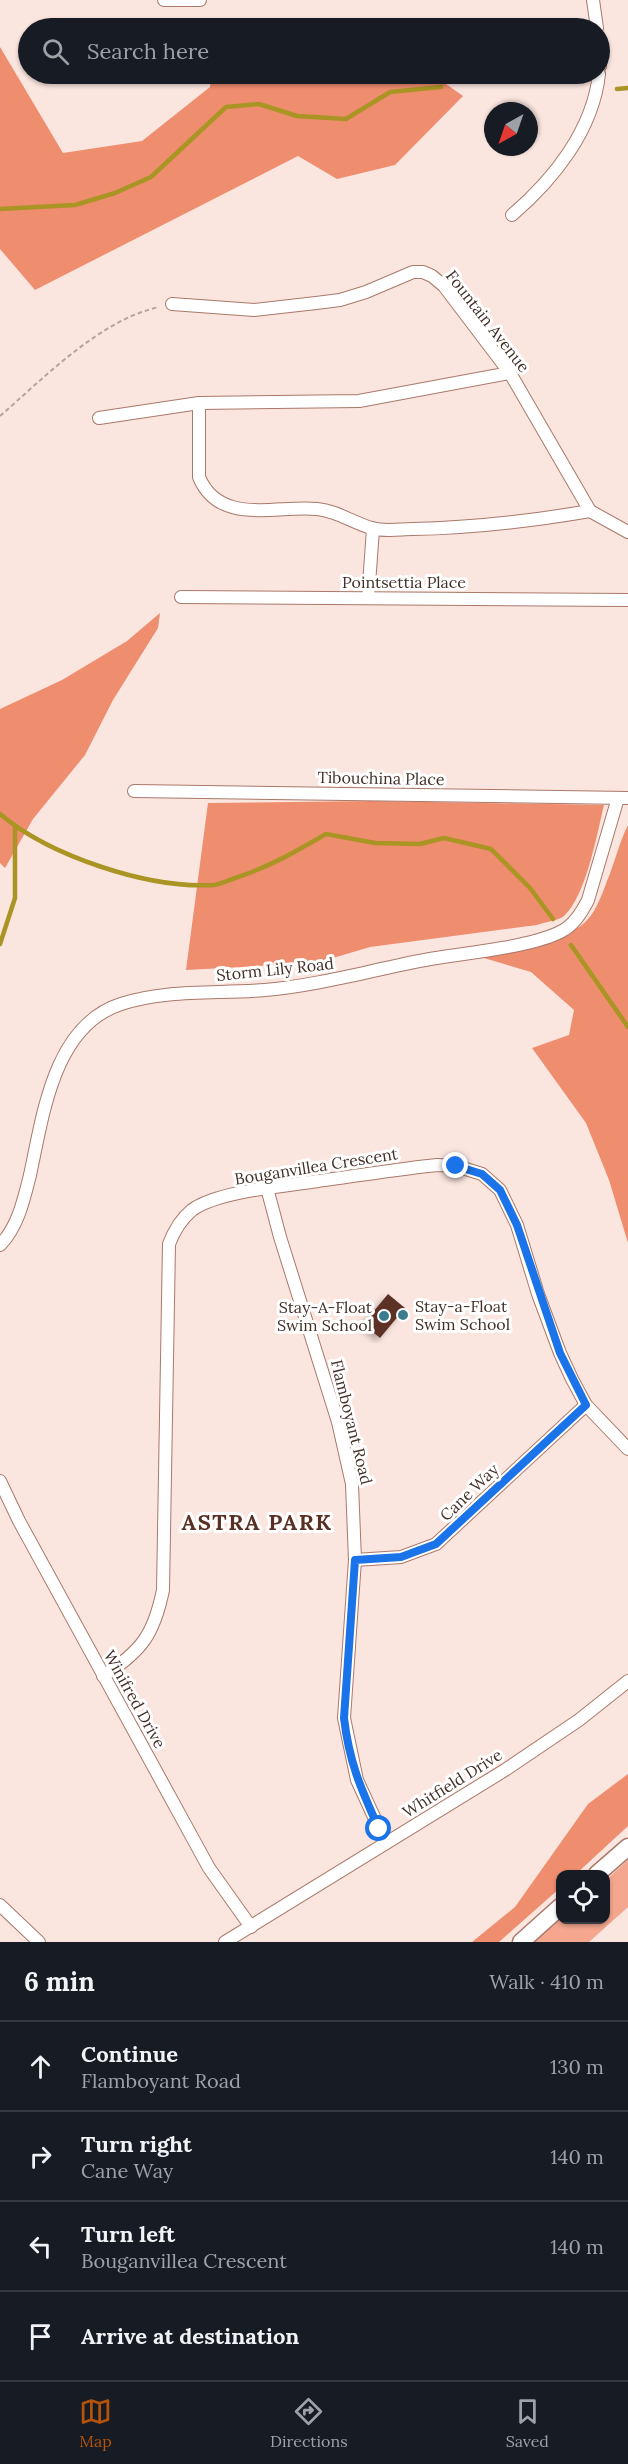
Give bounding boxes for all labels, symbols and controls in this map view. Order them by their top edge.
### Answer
search box [18,18,610,84]
icon: search [39,35,72,68]
text: Search here [87,37,209,65]
north arrow [484,102,538,156]
street label: Fountain Avenue [442,266,534,376]
street label: Pointsettia Place [342,572,466,592]
street label: Tibouchina Place [317,767,445,789]
street label: Storm Lily Road [215,953,335,985]
street label: Bouganvillea Crescent [233,1143,400,1189]
route end [442,1152,468,1178]
place label: Stay-a-Float Swim School [415,1296,510,1334]
place label: Stay-A-Float Swim School [277,1297,373,1335]
marker: Stay-a-Float Swim School [396,1308,410,1322]
marker: Stay-A-Float Swim School [377,1309,391,1323]
street label: Flamboyant Road [327,1357,377,1487]
street label: Cane Way [435,1459,503,1525]
district label: ASTRA PARK [181,1508,333,1536]
street label: Winifred Drive [100,1646,170,1752]
street label: Whitfield Drive [399,1744,506,1822]
route start [365,1815,391,1841]
map controls [556,1870,610,1924]
button: locate [556,1870,610,1924]
text: 6 min [24,1965,95,1998]
text: Walk · 410 m [489,1969,604,1994]
text: Continue [81,2040,178,2068]
icon: ahead [24,2050,57,2083]
text: 130 m [550,2054,604,2079]
text: Flamboyant Road [81,2068,241,2093]
text: Turn right [81,2130,192,2158]
icon: right [24,2140,57,2173]
text: 140 m [550,2144,604,2169]
text: Cane Way [81,2158,173,2183]
text: Turn left [81,2220,175,2248]
icon: left [24,2230,57,2263]
text: 140 m [550,2234,604,2259]
text: Bouganvillea Crescent [81,2248,287,2273]
icon: arrive [24,2320,57,2353]
text: Arrive at destination [81,2322,299,2350]
tab: Map [79,2395,112,2451]
tab: Directions [270,2395,348,2451]
tab: Saved [506,2395,549,2451]

